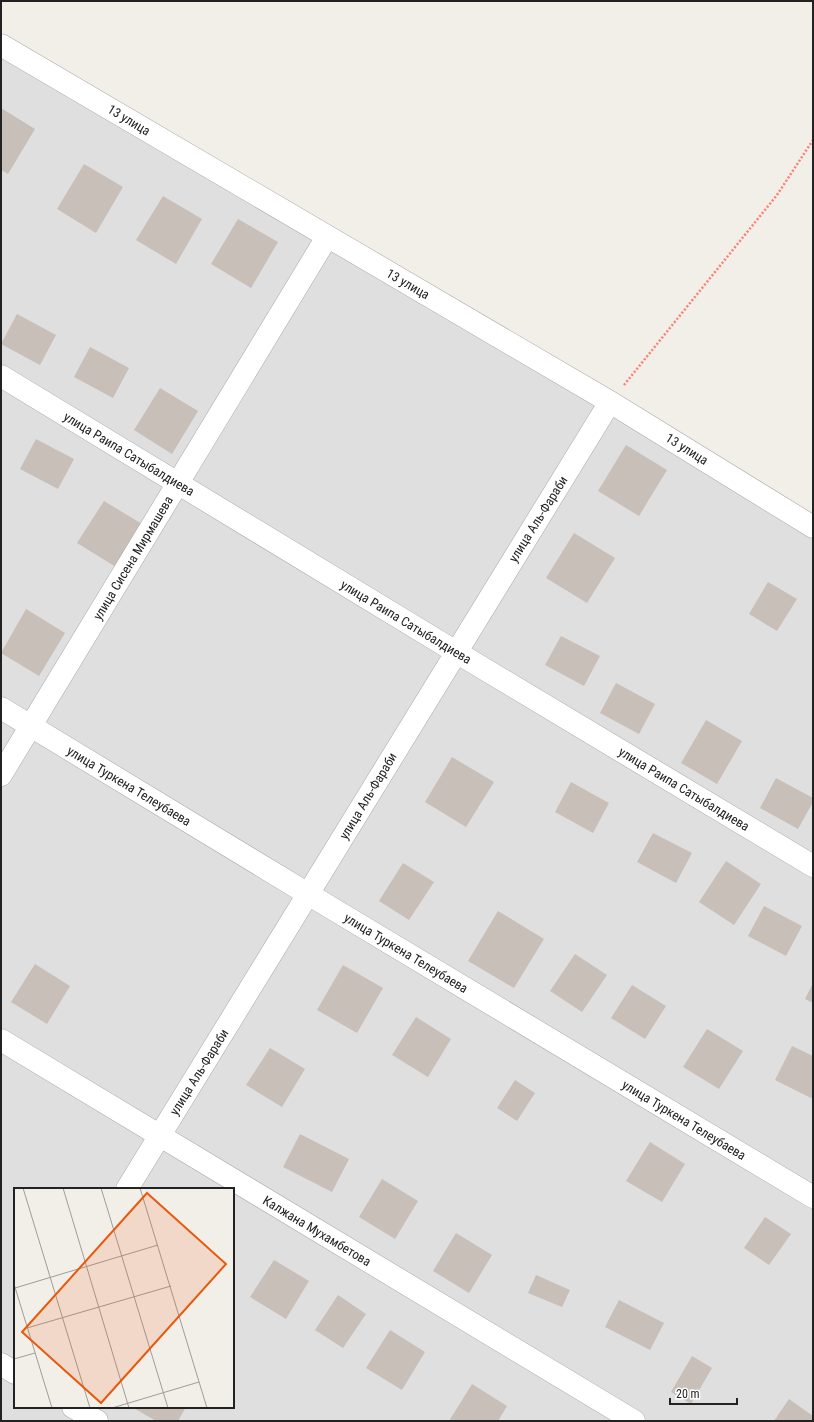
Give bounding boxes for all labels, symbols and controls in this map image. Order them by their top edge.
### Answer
street label: 13 улица [105,101,153,139]
street label: 13 улица [384,266,432,302]
street label: улица Раипа Сатыбалдиева [61,409,197,499]
street label: 13 улица [663,430,711,468]
street label: улица Аль-Фараби [506,473,570,565]
street label: улица Сисена Мирмашева [90,493,176,623]
street label: улица Раипа Сатыбалдиева [338,577,474,667]
street label: улица Туркена Телеубаева [64,743,194,829]
street label: улица Раипа Сатыбалдиева [616,744,752,834]
street label: улица Аль-Фараби [336,750,400,842]
street label: улица Туркена Телеубаева [341,910,471,996]
street label: улица Аль-Фараби [167,1026,231,1118]
street label: улица Туркена Телеубаева [619,1077,749,1163]
inset map [14,1188,234,1408]
street label: Калжана Мухамбетова [260,1193,374,1269]
scale bar [670,1380,737,1406]
text: 20 m [676,1387,700,1401]

